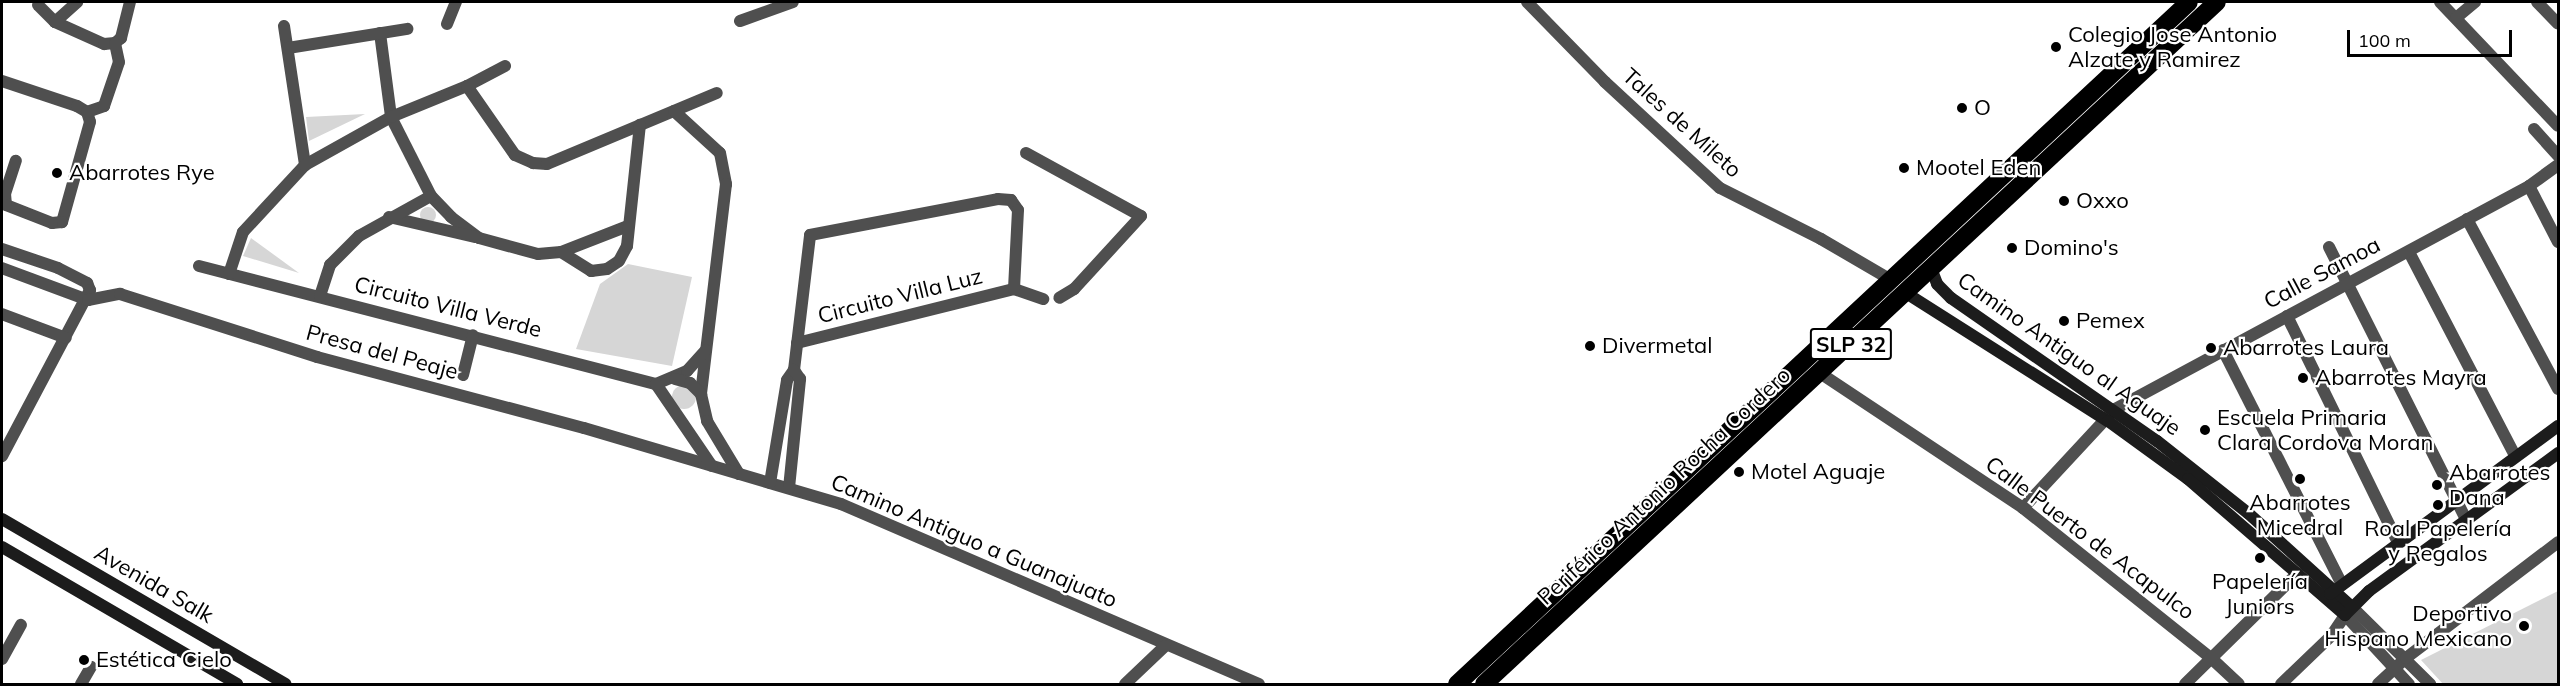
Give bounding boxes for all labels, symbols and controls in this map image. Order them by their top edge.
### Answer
scale bar [2350,18,2515,56]
place label: Colegio Jose Antonio Alzate y Ramirez [2068,21,2277,72]
text: 100 m [2358,29,2411,52]
marker: Colegio Jose Antonio Alzate y Ramirez [2049,40,2063,54]
street label: Tales de Mileto [1617,63,1747,183]
place label: O [1974,95,1991,121]
marker: O [1955,101,1969,115]
place label: Mootel Eden [1916,155,2041,181]
place label: Abarrotes Rye [69,160,215,186]
marker: Mootel Eden [1897,161,1911,175]
marker: Abarrotes Rye [50,166,64,180]
place label: Oxxo [2076,188,2129,214]
marker: Oxxo [2057,194,2071,208]
street label: Calle Samoa [2259,231,2385,315]
place label: Domino's [2024,235,2119,261]
marker: Domino's [2005,241,2019,255]
street label: Circuito Villa Luz [815,263,985,329]
street label: Camino Antiguo al Aguaje [1952,267,2186,441]
street label: Circuito Villa Verde [352,271,544,343]
place label: Pemex [2076,308,2145,334]
marker: Pemex [2057,314,2071,328]
street label: Presa del Peaje [303,319,461,385]
road number: SLP 32 [1809,326,1893,362]
place label: Divermetal [1602,333,1713,359]
place label: Abarrotes Laura [2223,335,2389,361]
marker: Divermetal [1583,339,1597,353]
marker: Abarrotes Laura [2204,341,2218,355]
street label: Periférico Antonio Rocha Cordero [1532,362,1796,610]
place label: Abarrotes Mayra [2315,365,2487,391]
marker: Abarrotes Mayra [2296,371,2310,385]
place label: Escuela Primaria Clara Cordova Moran [2217,404,2433,456]
marker: Escuela Primaria Clara Cordova Moran [2198,423,2212,437]
street label: Calle Puerto de Acapulco [1980,451,2200,625]
place label: Motel Aguaje [1751,459,1885,485]
place label: Abarrotes Dana [2449,459,2550,511]
marker: Motel Aguaje [1732,465,1746,479]
street label: Camino Antiguo a Guanajuato [827,469,1121,613]
marker: Abarrotes Micedral [2293,472,2307,486]
marker: Abarrotes Dana [2430,478,2444,492]
place label: Abarrotes Micedral [2249,489,2351,540]
marker: Roal Papelería y Regalos [2431,498,2445,512]
place label: Roal Papelería y Regalos [2364,515,2512,566]
street label: Avenida Salk [90,539,218,629]
marker: Papelería Juniors [2253,551,2267,565]
place label: Papelería Juniors [2212,568,2308,620]
place label: Deportivo Hispano Mexicano [2324,600,2512,652]
marker: Deportivo Hispano Mexicano [2517,619,2531,633]
place label: Estética Cielo [96,647,232,673]
marker: Estética Cielo [77,653,91,667]

